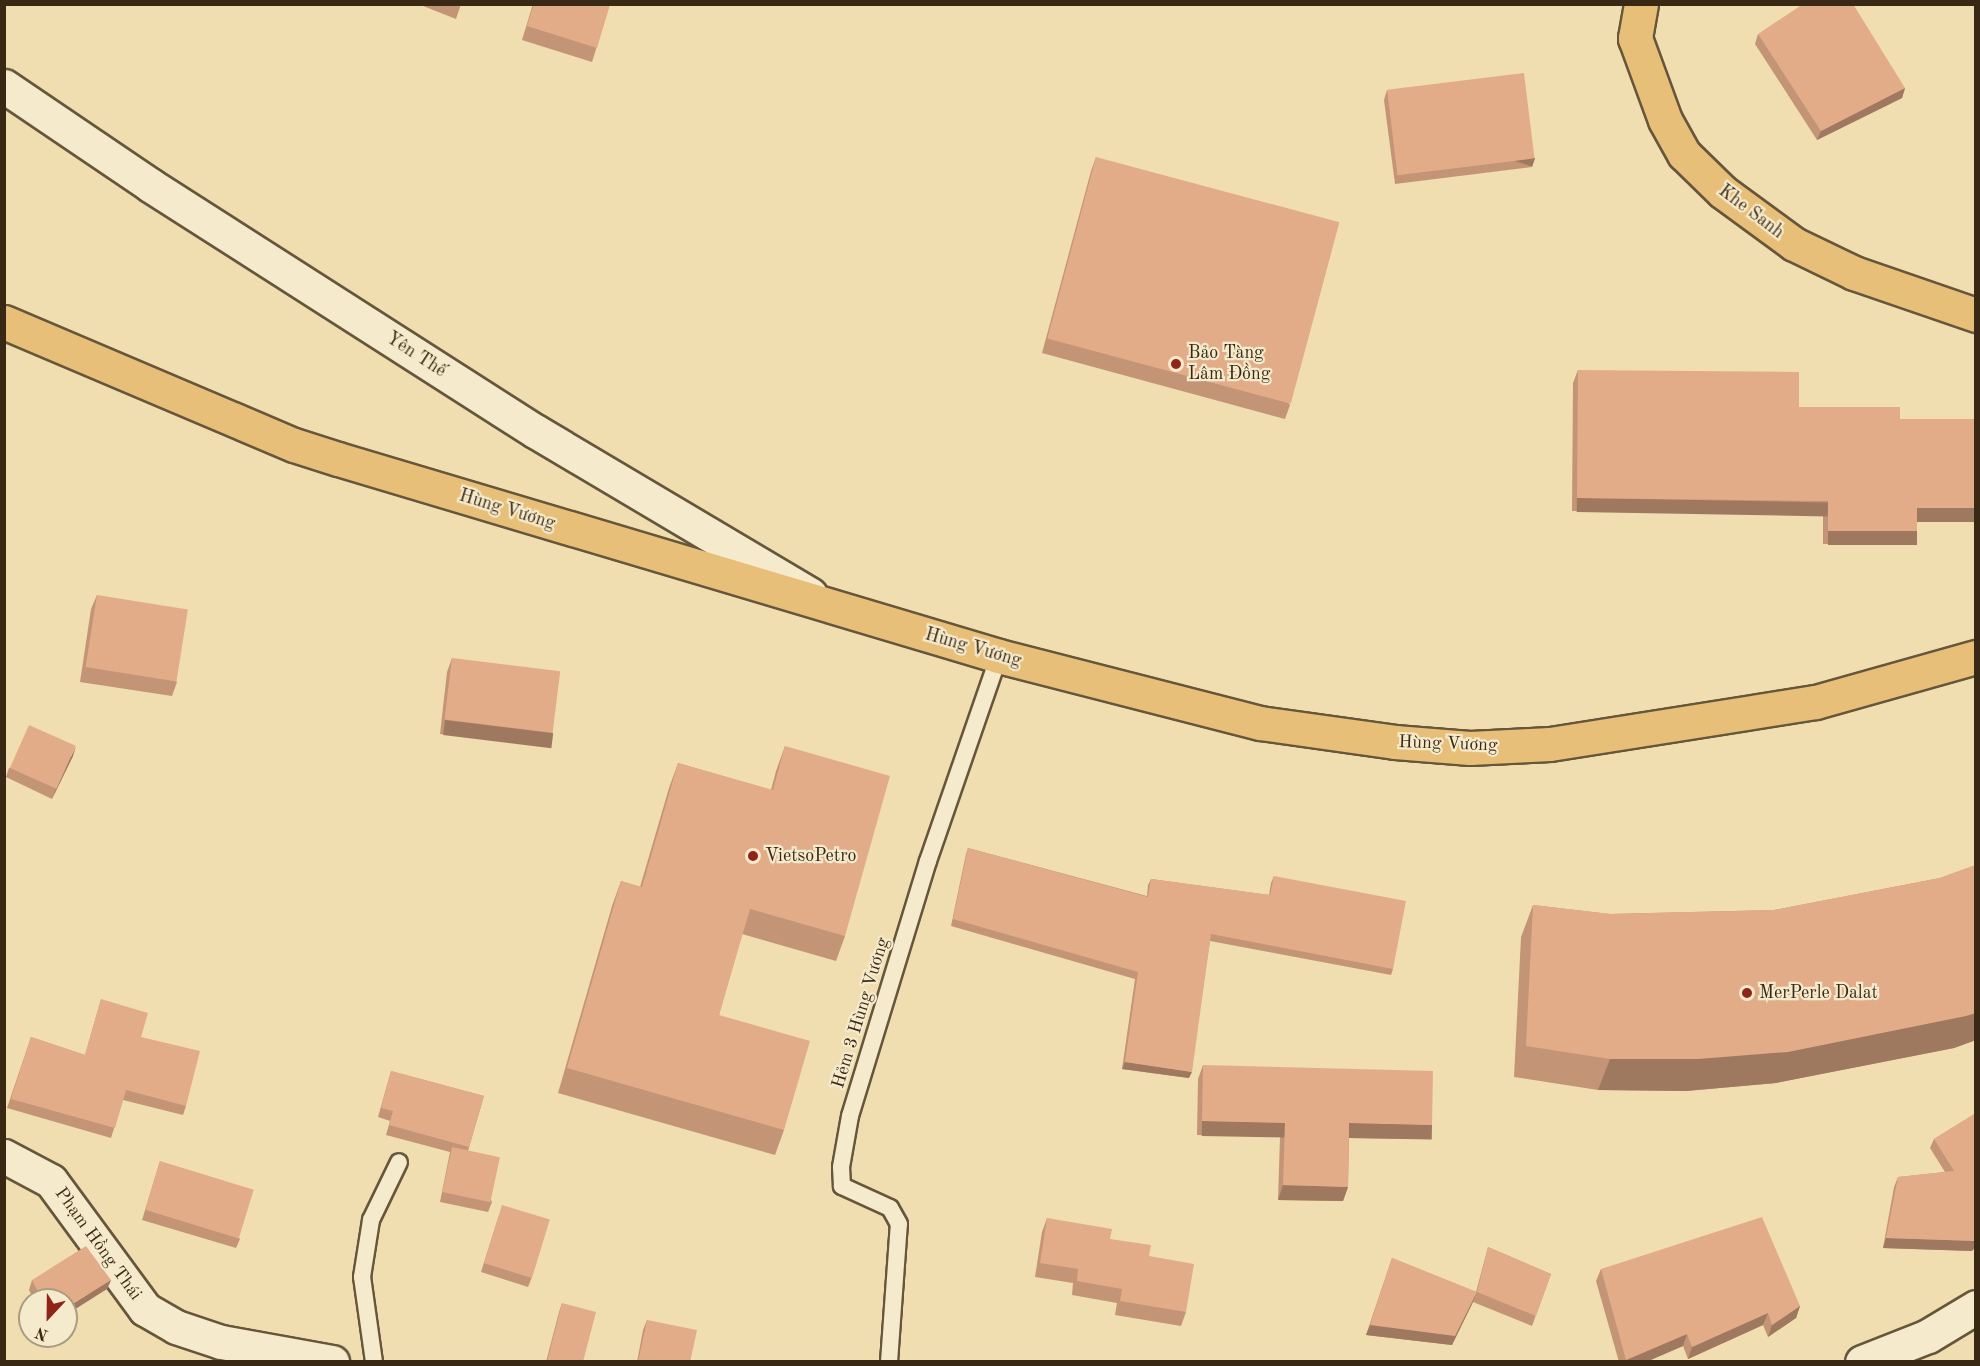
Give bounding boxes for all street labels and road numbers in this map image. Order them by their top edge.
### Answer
street label: Khe Sanh [1714,180,1788,244]
street label: Yên Thế [382,328,450,382]
street label: Hùng Vương [456,485,558,535]
street label: Hùng Vương [922,624,1024,672]
street label: Hùng Vương [1398,731,1498,757]
street label: Hẻm 3 Hùng Vương [828,935,894,1091]
street label: Phạm Hồng Thái [50,1183,146,1305]

